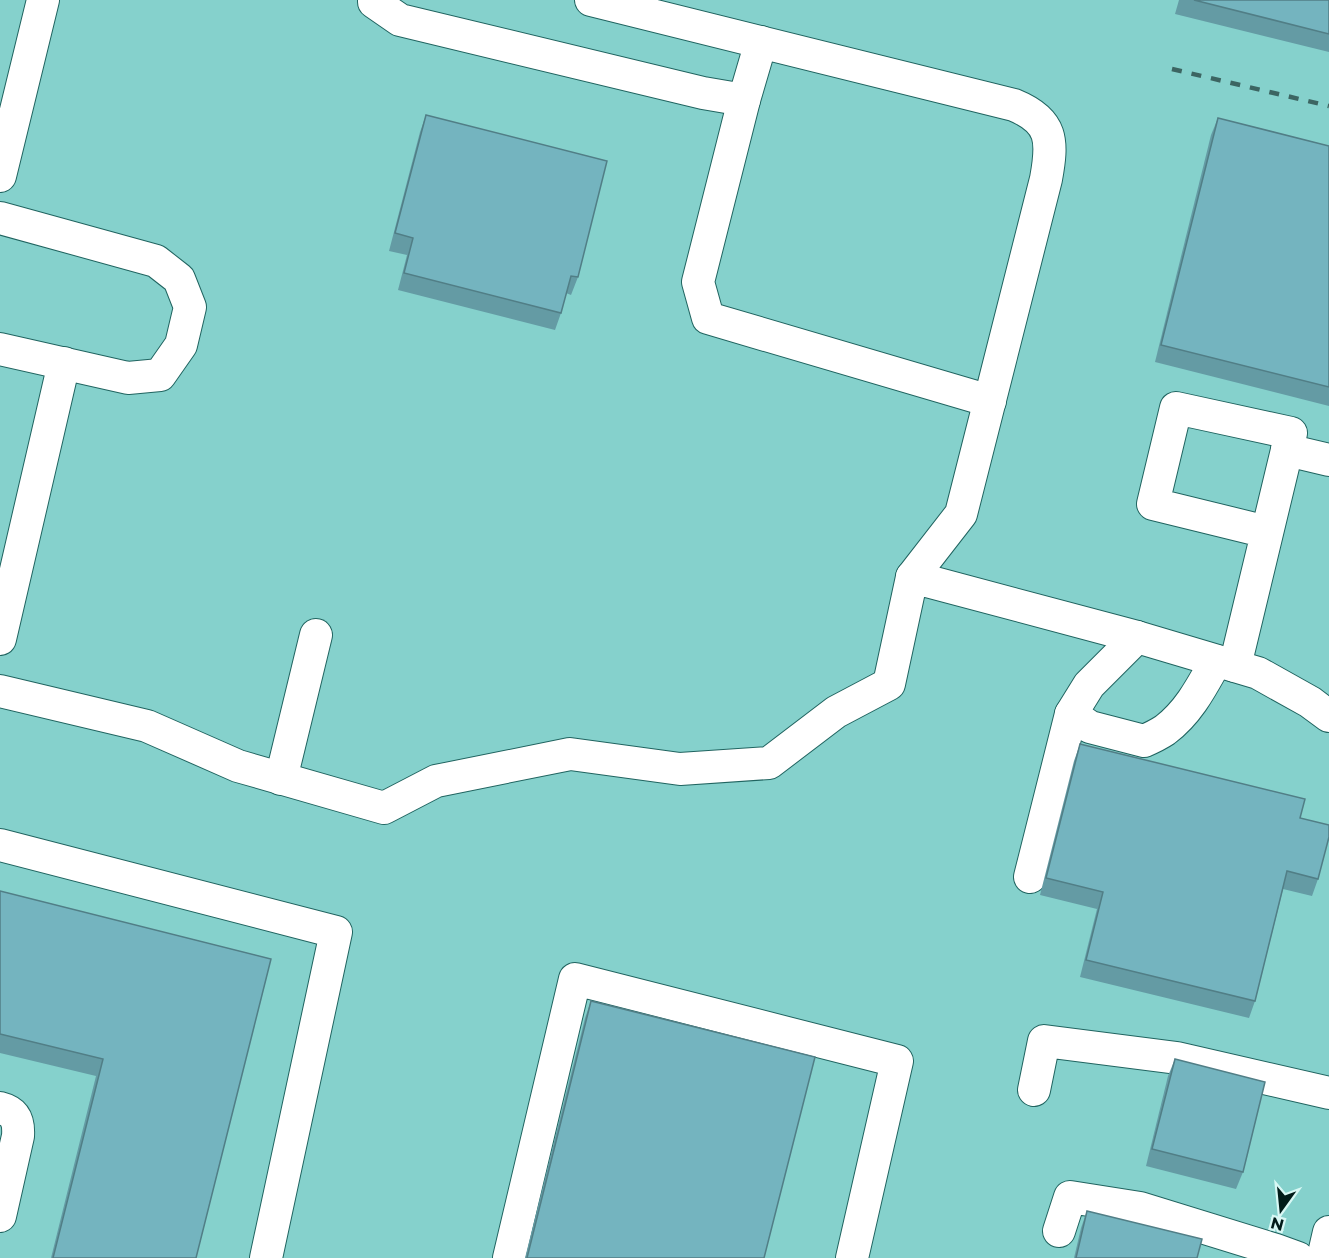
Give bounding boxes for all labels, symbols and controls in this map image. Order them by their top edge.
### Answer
north arrow [1251,1180,1311,1240]
text: N [1269,1213,1286,1235]

